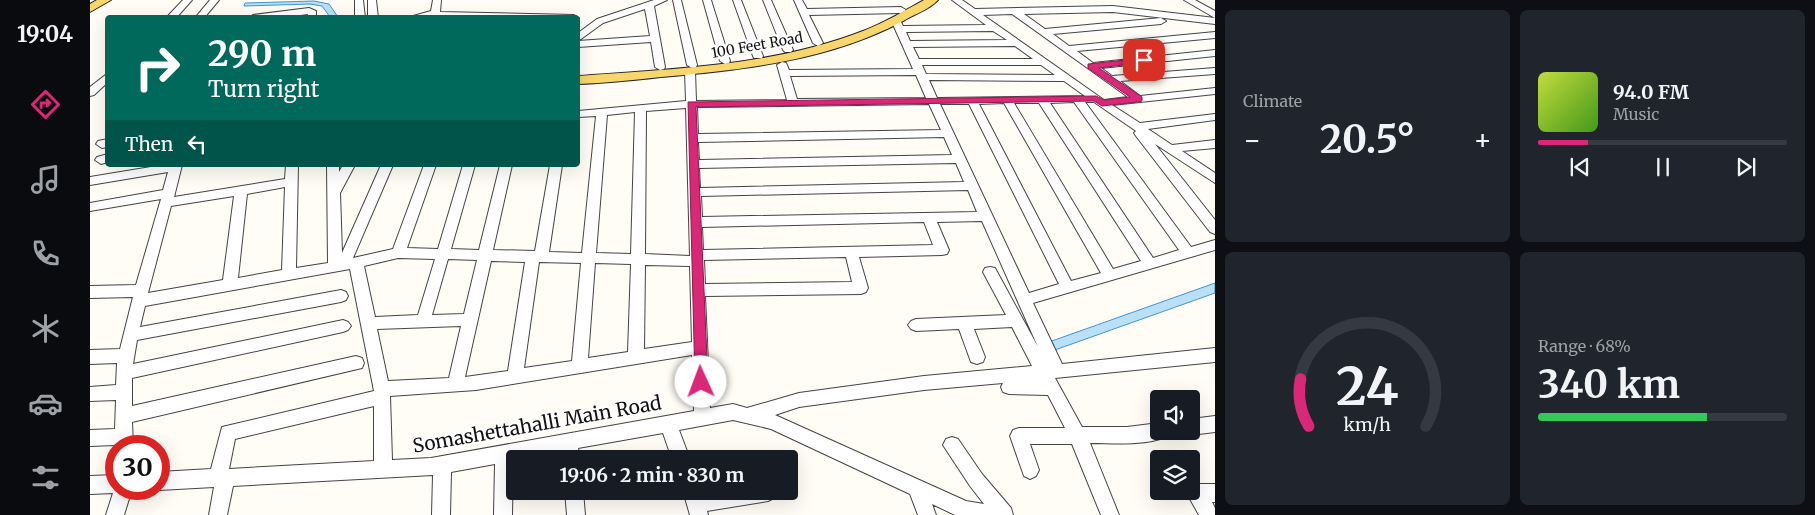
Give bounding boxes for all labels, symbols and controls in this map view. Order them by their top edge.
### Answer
text: 19:04 [17,20,73,48]
street label: 100 Feet Road [710,28,805,62]
text: 290 m [208,32,316,76]
icon: right [125,35,190,100]
pin [1123,39,1165,81]
icon: arrive [1130,46,1158,74]
text: Turn right [208,75,319,103]
text: 94.0 FM [1613,80,1689,104]
icon: directions [28,87,63,122]
text: Climate [1243,91,1302,111]
text: Music [1613,104,1659,124]
text: 20.5° [1320,116,1415,163]
text: − [1243,122,1262,158]
text: + [1473,122,1492,158]
icon: left [183,130,211,158]
text: Then [125,132,173,156]
icon: previous [1566,153,1594,181]
icon: pause [1649,153,1677,181]
icon: next [1732,153,1760,181]
icon: music [28,162,63,197]
icon: phone [28,236,63,271]
icon: climate [28,311,63,346]
text: Range · 68% [1538,336,1631,356]
text: 24 [1336,354,1399,419]
position arrow [674,355,726,407]
text: 340 km [1538,361,1680,408]
icon: car [28,386,63,421]
street label: Somashettahalli Main Road [411,390,663,458]
map controls [1150,390,1200,500]
button: sound [1150,390,1200,440]
text: km/h [1344,413,1391,436]
speed limit sign: 30 [105,435,170,500]
button: layers [1150,450,1200,500]
icon: filters [28,460,63,495]
text: 19:06 · 2 min · 830 m [560,463,744,487]

